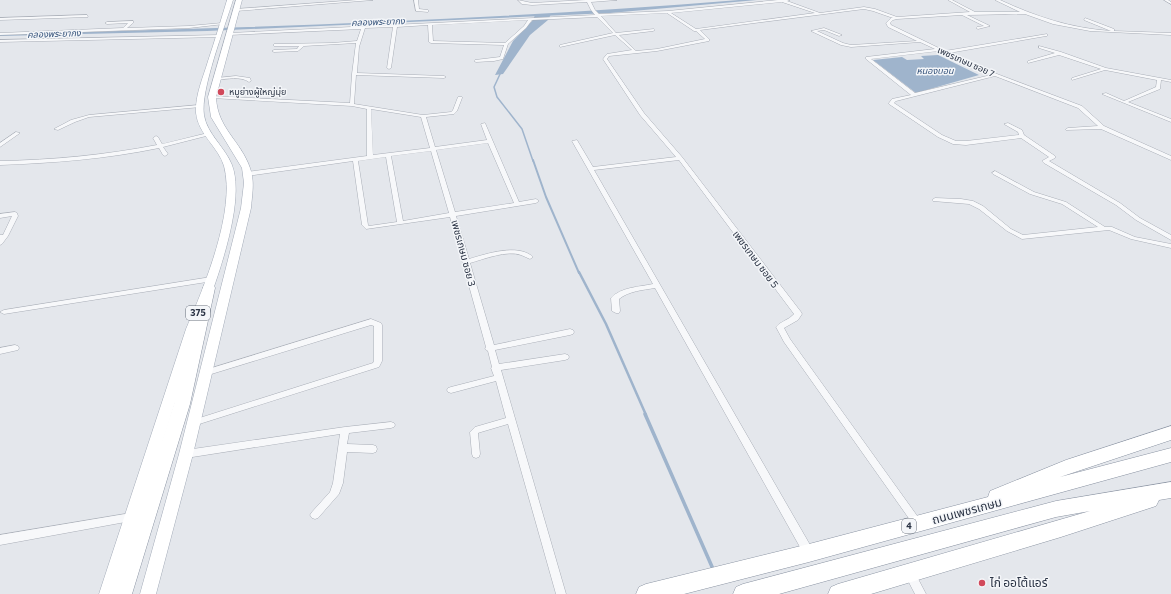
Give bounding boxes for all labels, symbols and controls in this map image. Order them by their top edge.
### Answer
water label: คลองพระยากง [351,15,406,28]
water label: คลองพระยากง [27,27,82,40]
street label: เพชรเกษม ซอย 7 [936,44,997,79]
water label: หนองบอน [917,65,954,76]
place label: หมูย่างผู้ใหญ่มุ่ย [229,86,286,98]
marker: หมูย่างผู้ใหญ่มุ่ย [216,87,226,97]
street label: เพชรเกษม ซอย 3 [449,218,479,288]
street label: เพชรเกษม ซอย 5 [731,228,782,290]
road number: 375 [186,306,210,320]
street label: ถนนเพชรเกษม [930,494,1003,526]
road number: 4 [902,519,916,533]
place label: ไก่ ออโต้แอร์ [989,575,1048,589]
marker: ไก่ ออโต้แอร์ [977,578,987,588]

